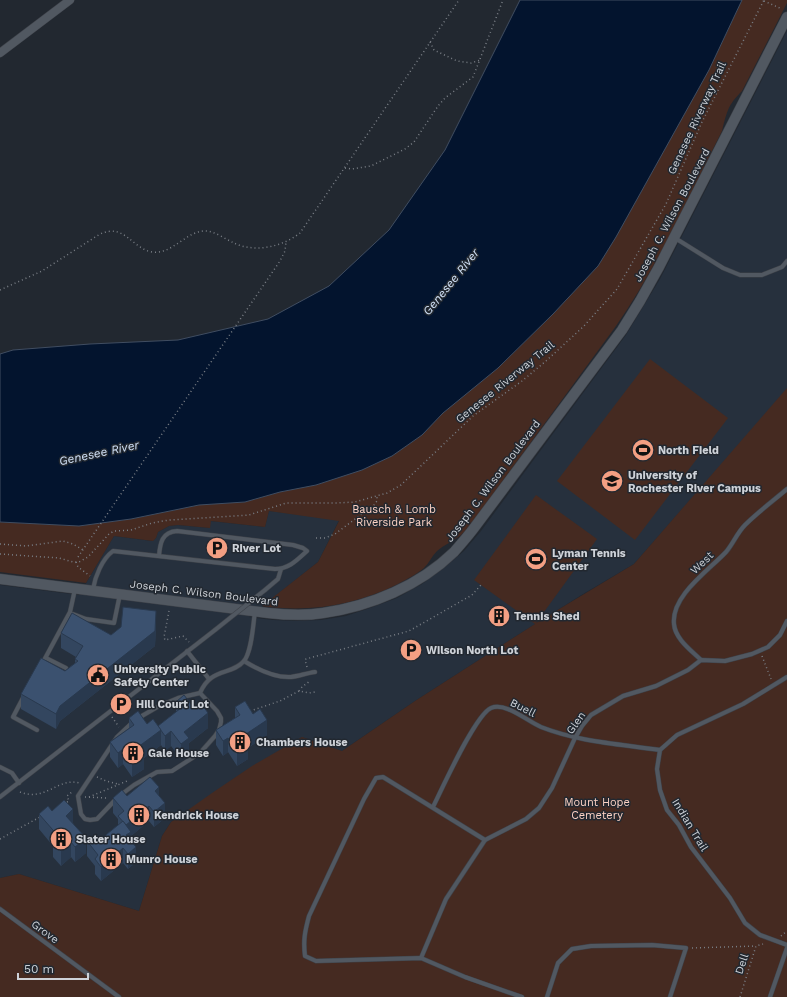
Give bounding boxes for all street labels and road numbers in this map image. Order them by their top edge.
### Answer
street label: Genesee Riverway Trail [665,59,729,176]
street label: Joseph C. Wilson Boulevard [631,146,713,284]
street label: Genesee Riverway Trail [453,338,557,426]
street label: Joseph C. Wilson Boulevard [443,418,543,544]
street label: West [688,549,716,577]
street label: Joseph C. Wilson Boulevard [129,577,279,609]
street label: Buell [508,696,539,720]
street label: Glen [564,709,588,737]
street label: Indian Trail [669,796,711,854]
street label: Grove [29,918,61,946]
street label: Dell [733,951,752,976]

